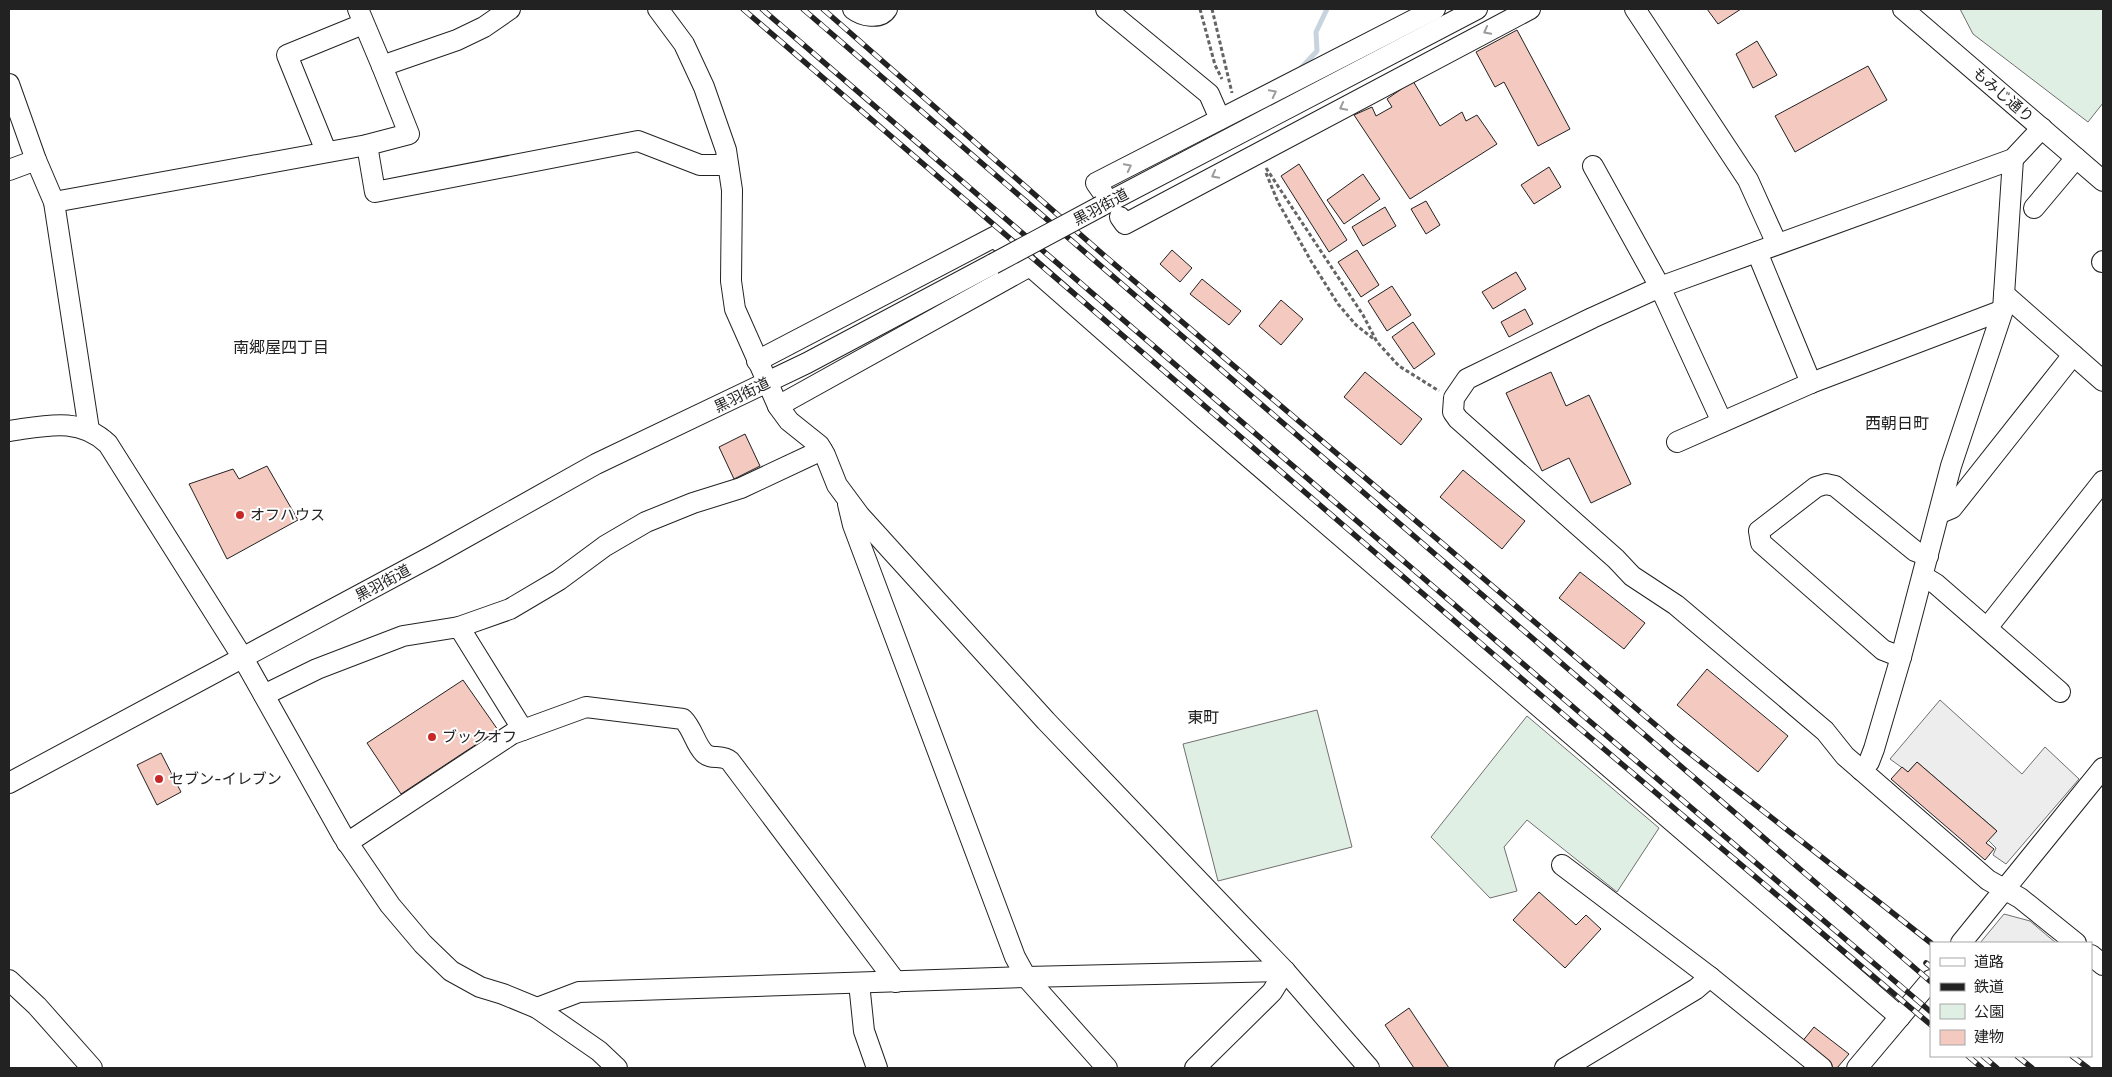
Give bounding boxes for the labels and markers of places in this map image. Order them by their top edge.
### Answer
place label: オフハウス [250,506,325,524]
marker: オフハウス [234,509,246,521]
place label: ブックオフ [442,728,517,746]
marker: ブックオフ [426,731,438,743]
place label: セブン-イレブン [169,770,282,788]
marker: セブン-イレブン [153,773,165,785]

